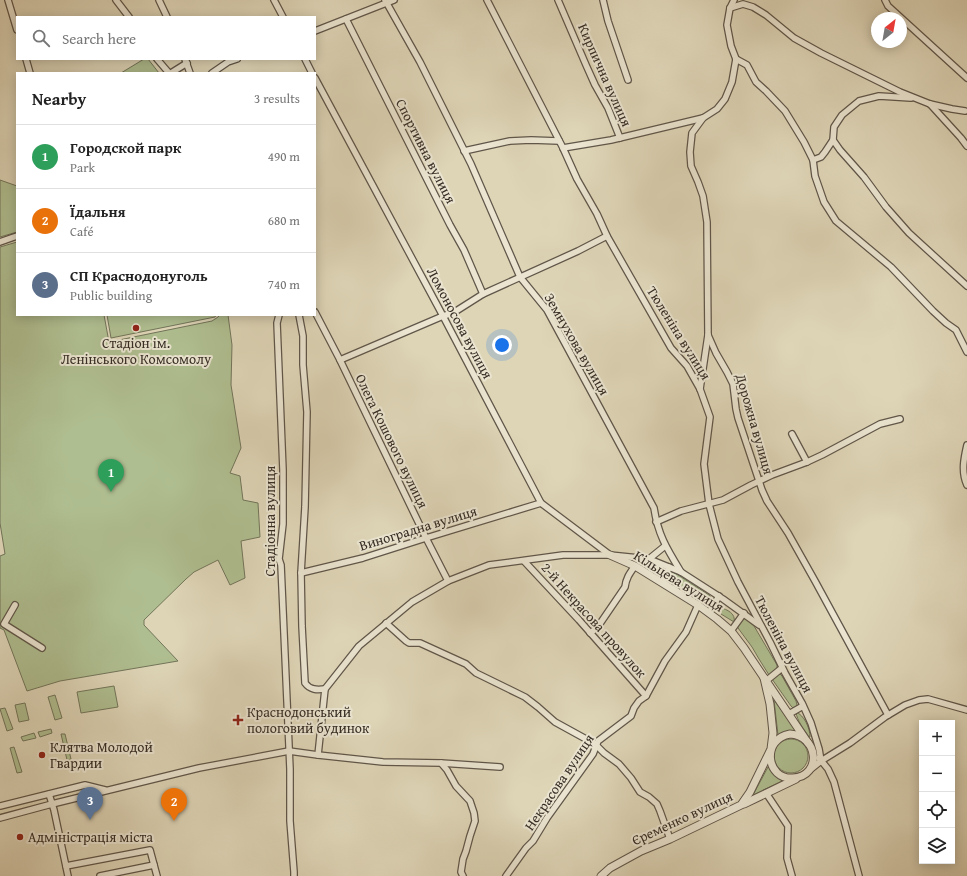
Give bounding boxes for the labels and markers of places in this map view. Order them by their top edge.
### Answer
marker: Стадіон ім. Ленінського Комсомолу [131,323,141,333]
place label: Стадіон ім. Ленінського Комсомолу [61,333,211,369]
pin: 1 [98,459,124,492]
place label: Краснодонський пологовий будинок [247,702,370,738]
marker: Краснодонський пологовий будинок [232,714,244,726]
place label: Клятва Молодой Гвардии [50,737,153,773]
marker: Клятва Молодой Гвардии [37,750,47,760]
pin: 3 [77,787,103,820]
pin: 2 [161,788,187,821]
place label: Адміністрація міста [28,827,153,847]
marker: Адміністрація міста [15,832,25,842]

